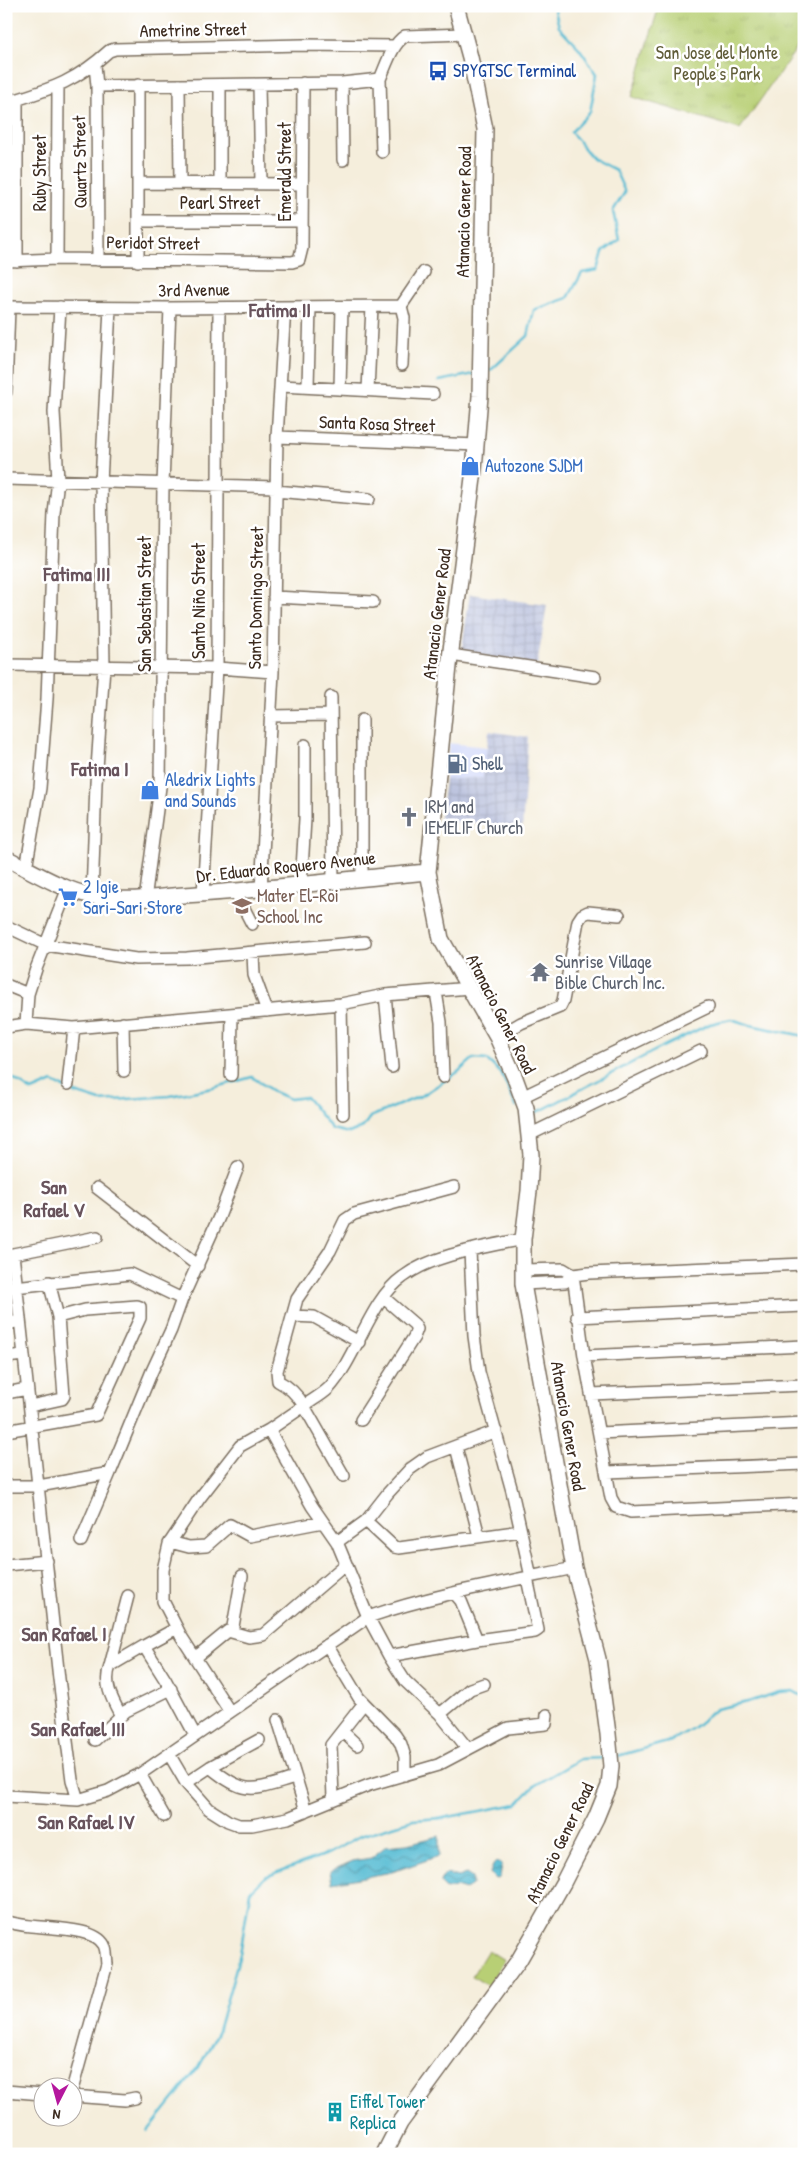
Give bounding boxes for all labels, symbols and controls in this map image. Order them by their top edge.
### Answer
street label: Ametrine Street [139,16,247,43]
park label: San Jose del Monte People's Park [656,40,778,86]
place label: SPYGTSC Terminal [453,58,576,83]
bus stop icon: SPYGTSC Terminal [427,60,449,82]
street label: Quartz Street [66,115,93,209]
street label: Emerald Street [272,122,297,222]
street label: Ruby Street [27,134,52,211]
street label: Atanacio Gener Road [450,146,477,278]
street label: Pearl Street [180,190,261,215]
street label: Peridot Street [106,229,201,256]
street label: 3rd Avenue [158,276,230,303]
district label: Fatima II [248,296,311,323]
street label: Santa Rosa Street [318,409,436,438]
place label: Autozone SJDM [485,453,583,478]
shop icon: Autozone SJDM [459,455,481,477]
street label: Santo Domingo Street [242,526,269,669]
street label: San Sebastian Street [132,535,157,672]
street label: Santo Niño Street [186,542,211,659]
street label: Atanacio Gener Road [416,547,457,681]
district label: Fatima III [43,560,110,587]
place label: Shell [472,751,503,776]
fuel station icon: Shell [446,753,468,775]
district label: Fatima I [70,755,129,782]
place label: Aledrix Lights and Sounds [165,767,255,813]
shop icon: Aledrix Lights and Sounds [139,779,161,801]
place label: IRM and IEMELIF Church [424,794,523,840]
church icon: IRM and IEMELIF Church [398,806,420,828]
street label: Dr. Eduardo Roquero Avenue [195,845,377,888]
place label: 2 Igie Sari-Sari Store [83,874,183,920]
place label: Mater El-Roi School Inc [257,883,339,929]
supermarket icon: 2 Igie Sari-Sari Store [57,886,79,908]
school or university icon: Mater El-Roi School Inc [231,895,253,917]
place label: Sunrise Village Bible Church Inc. [555,949,665,995]
street label: Atanacio Gener Road [461,950,542,1078]
temple icon: Sunrise Village Bible Church Inc. [529,961,551,983]
district label: San Rafael V [23,1173,85,1223]
street label: Atanacio Gener Road [545,1359,592,1493]
district label: San Rafael I [21,1620,107,1647]
district label: San Rafael III [31,1715,125,1742]
street label: Atanacio Gener Road [520,1778,600,1907]
district label: San Rafael IV [38,1808,135,1835]
north arrow [32,2078,82,2128]
place label: Eiffel Tower Replica [350,2089,426,2135]
building icon: Eiffel Tower Replica [324,2101,346,2123]
text: N [51,2106,61,2125]

